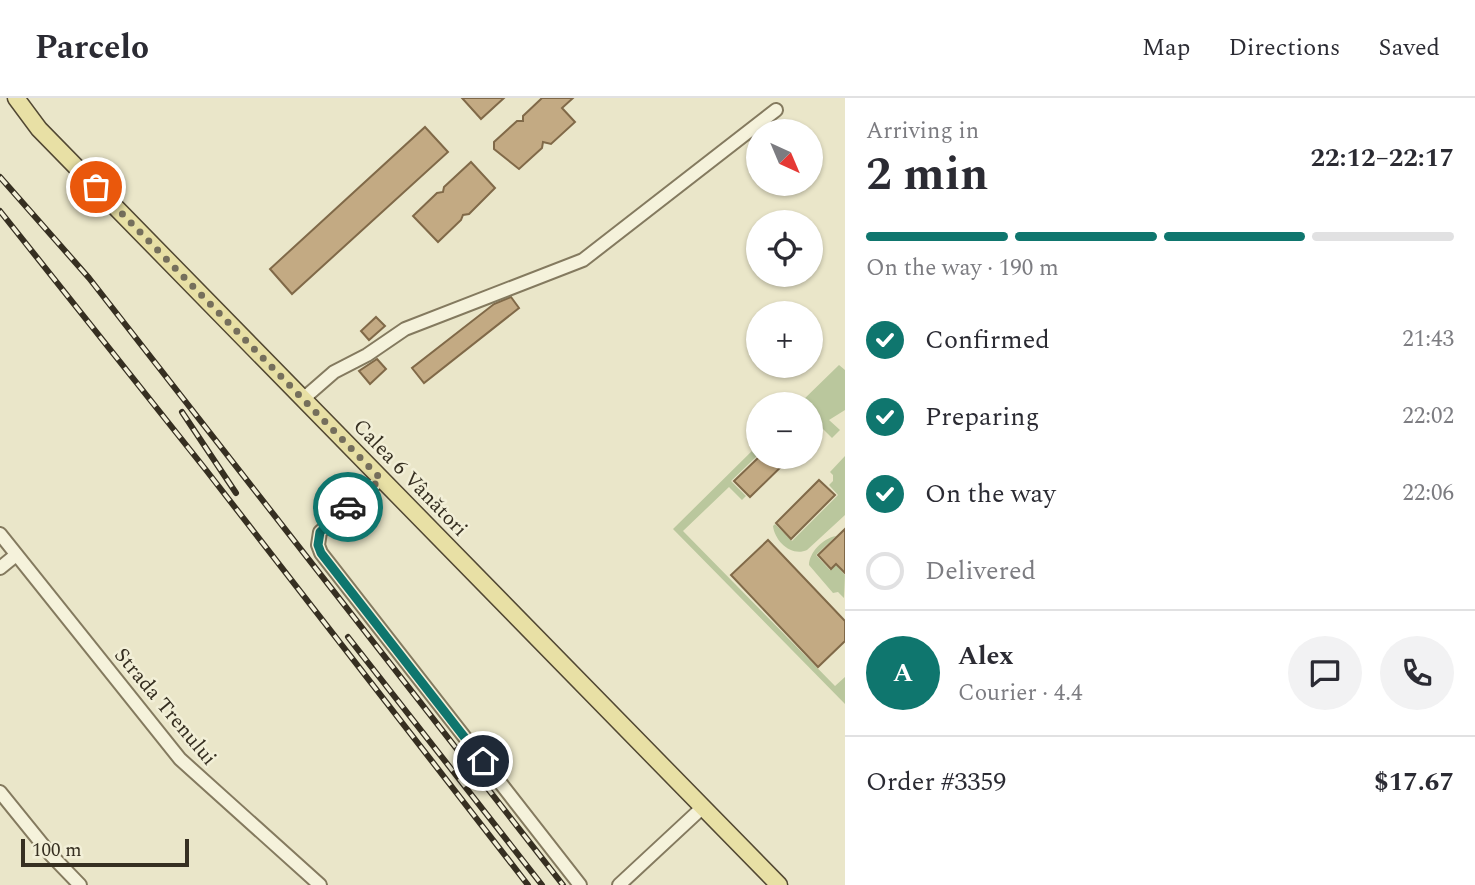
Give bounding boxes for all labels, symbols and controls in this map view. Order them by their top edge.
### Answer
text: Parcelo [35,23,149,73]
text: Map [1142,30,1190,66]
text: Directions [1228,30,1340,66]
text: Saved [1378,30,1440,66]
text: Arriving in [866,114,979,149]
north arrow [746,119,822,196]
map controls [746,119,823,469]
text: 22:12–22:17 [1310,138,1454,178]
text: 2 min [866,140,988,210]
pin [66,157,126,217]
icon: bag [77,168,115,206]
button: locate [746,210,823,287]
text: On the way · 190 m [866,251,1059,286]
button: + [746,301,823,378]
text: Confirmed [925,320,1050,360]
icon: check [866,321,904,359]
text: 21:43 [1402,322,1454,357]
button: − [746,392,823,469]
text: Preparing [925,397,1039,437]
icon: check [866,398,904,436]
text: 22:02 [1402,399,1454,434]
street label: Calea 6 Vânători [345,412,475,544]
courier [313,472,383,542]
text: On the way [925,474,1056,514]
icon: check [866,475,904,513]
text: 22:06 [1402,476,1454,511]
icon: car [329,488,367,526]
text: Delivered [925,551,1036,591]
text: Alex [958,636,1013,676]
button: chat [1288,636,1362,710]
button: phone [1380,636,1454,710]
street label: Strada Trenului [106,641,224,773]
text: A [893,653,913,693]
text: Courier · 4.4 [958,676,1083,711]
pin [453,731,513,791]
icon: home [464,742,502,780]
text: Order #3359 [866,762,1006,802]
text: $17.67 [1374,762,1454,802]
scale bar [21,836,189,868]
text: 100 m [32,836,82,865]

